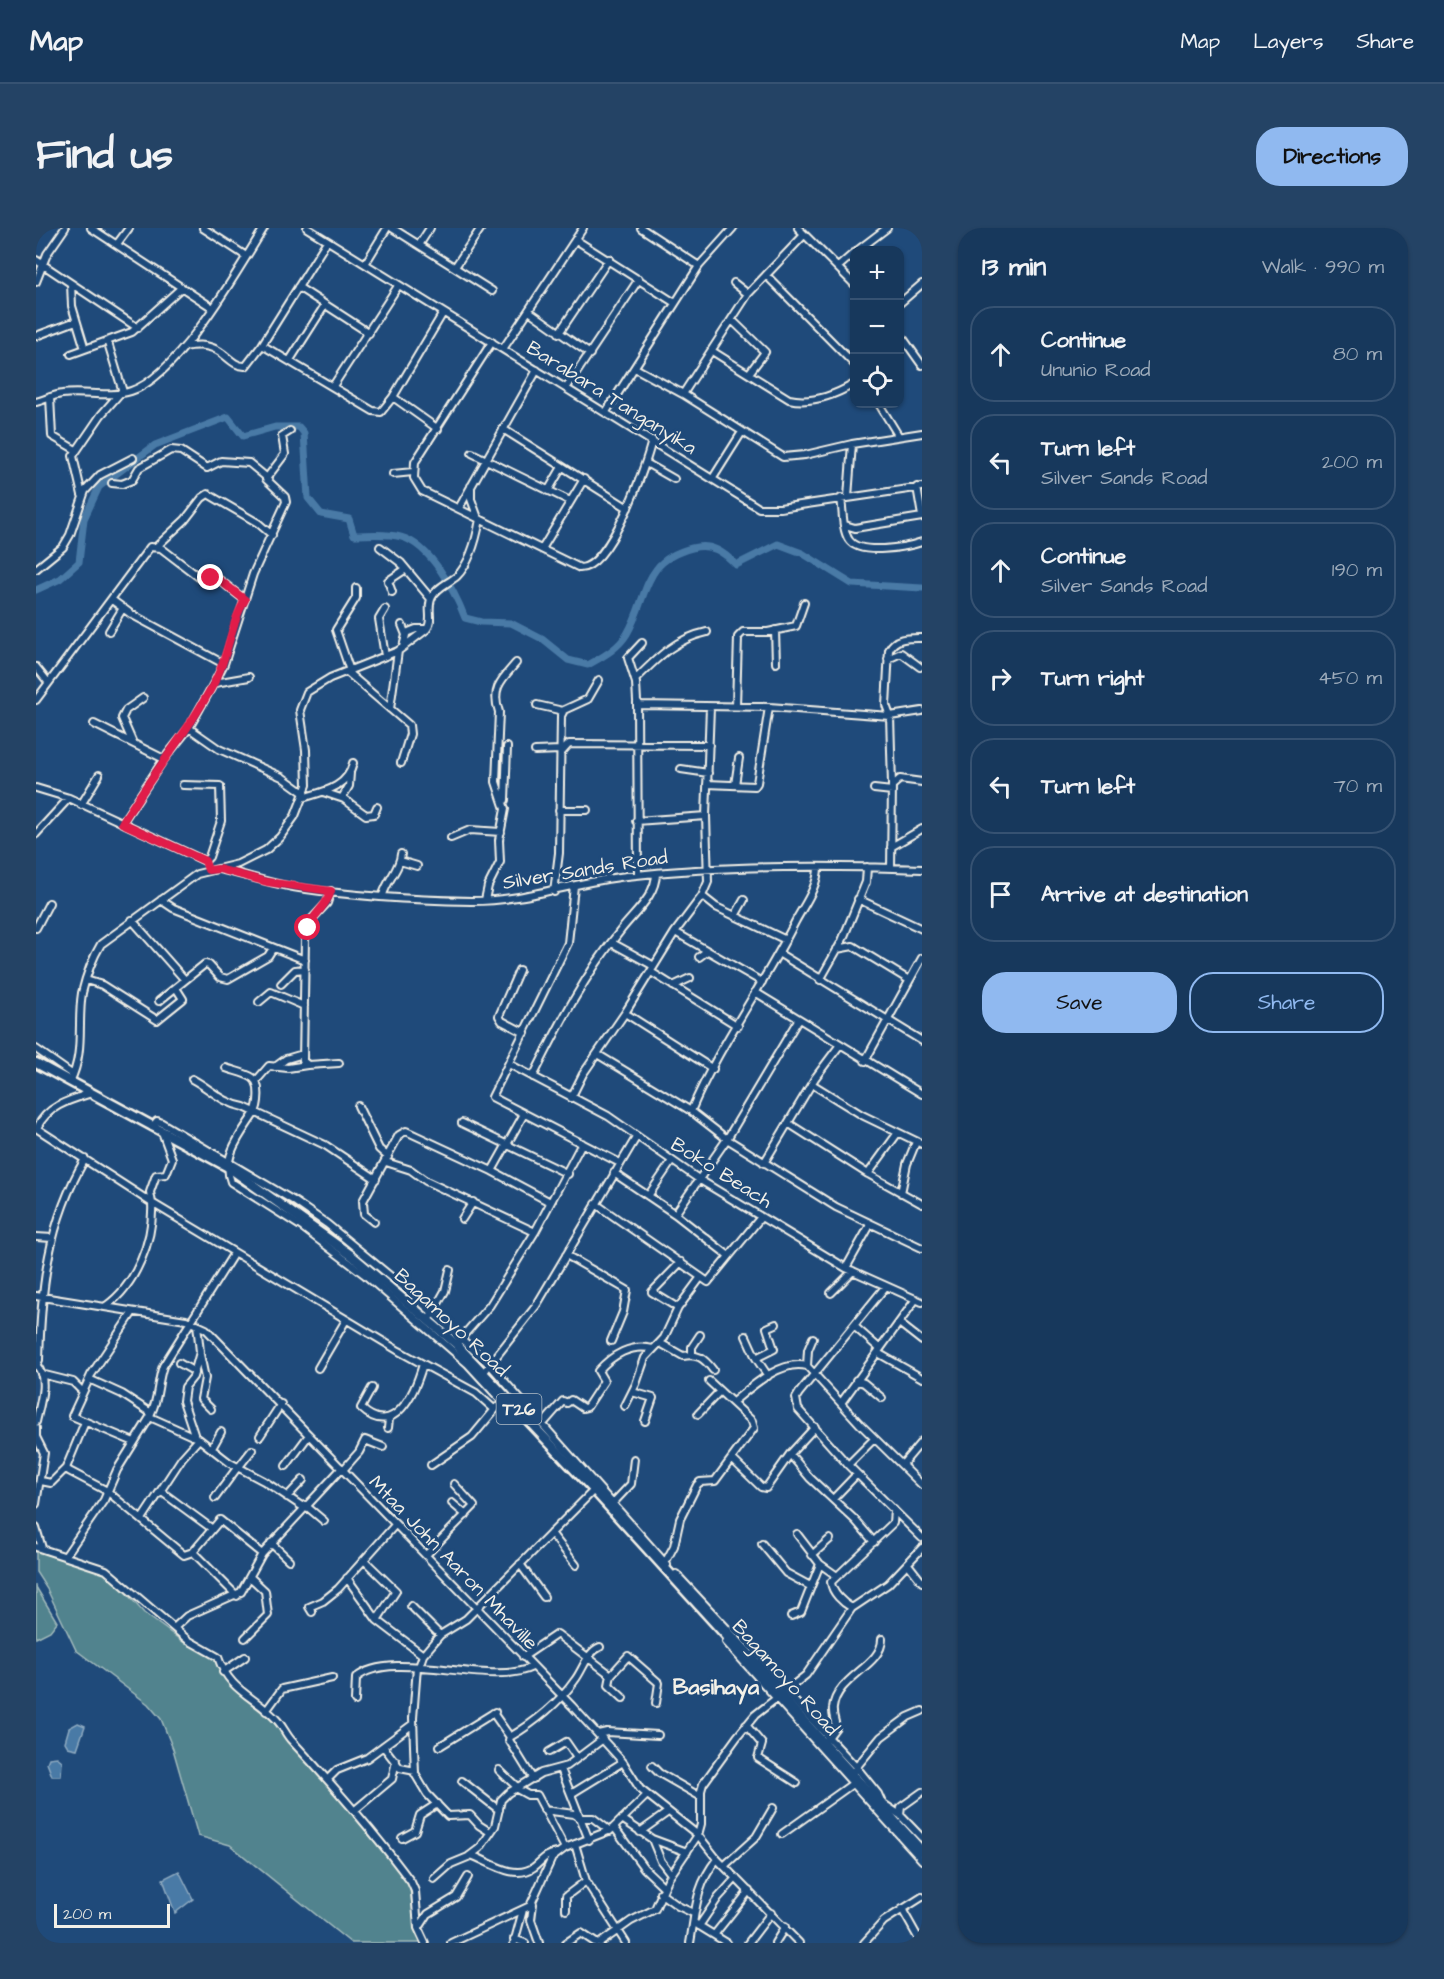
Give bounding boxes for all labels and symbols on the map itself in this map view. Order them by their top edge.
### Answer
street label: Barabara Tanganyika [520,334,702,462]
route end [197,564,223,590]
street label: Silver Sands Road [501,843,670,897]
route start [294,914,320,940]
street label: Boko Beach [665,1131,778,1215]
street label: Bagamoyo Road [387,1262,515,1384]
road number: T26 [496,1394,542,1424]
street label: Mtaa John Aaron Mhaville [362,1469,544,1656]
street label: Bagamoyo Road [725,1613,845,1743]
district label: Basihaya [673,1672,760,1705]
scale bar [54,1901,170,1928]

